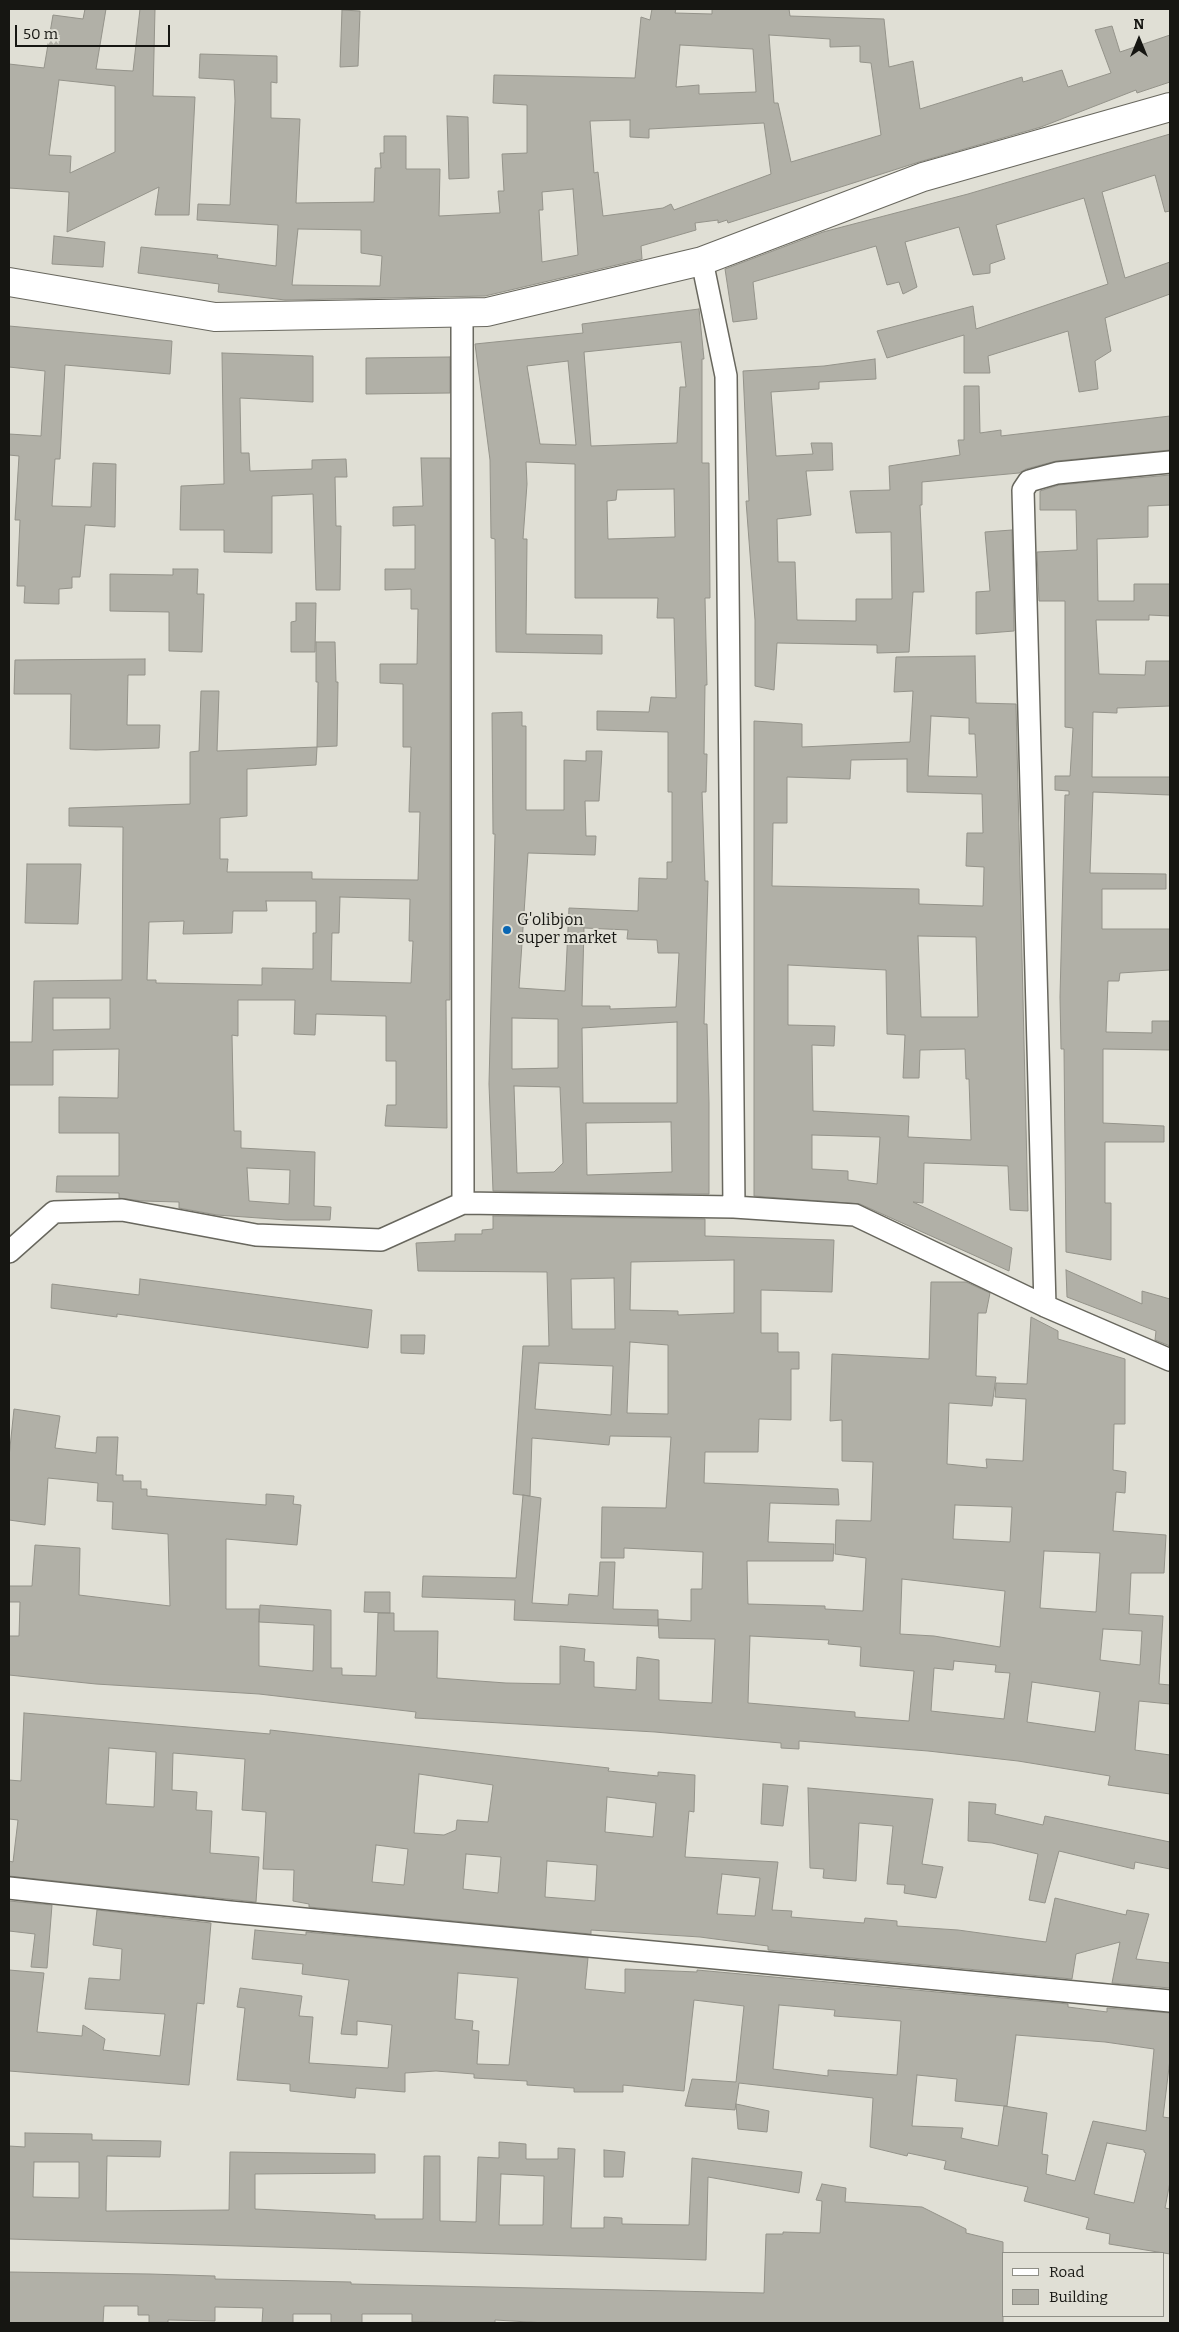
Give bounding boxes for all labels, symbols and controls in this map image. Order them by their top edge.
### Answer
scale bar [18,15,172,47]
north arrow [1114,15,1164,65]
text: N [1134,16,1144,33]
text: 50 m [23,25,58,43]
place label: G'olibjon super market [517,911,617,949]
marker: G'olibjon super market [501,924,513,936]
legend [1002,2252,1164,2317]
text: Road [1049,2263,1084,2281]
text: Building [1049,2288,1108,2306]

